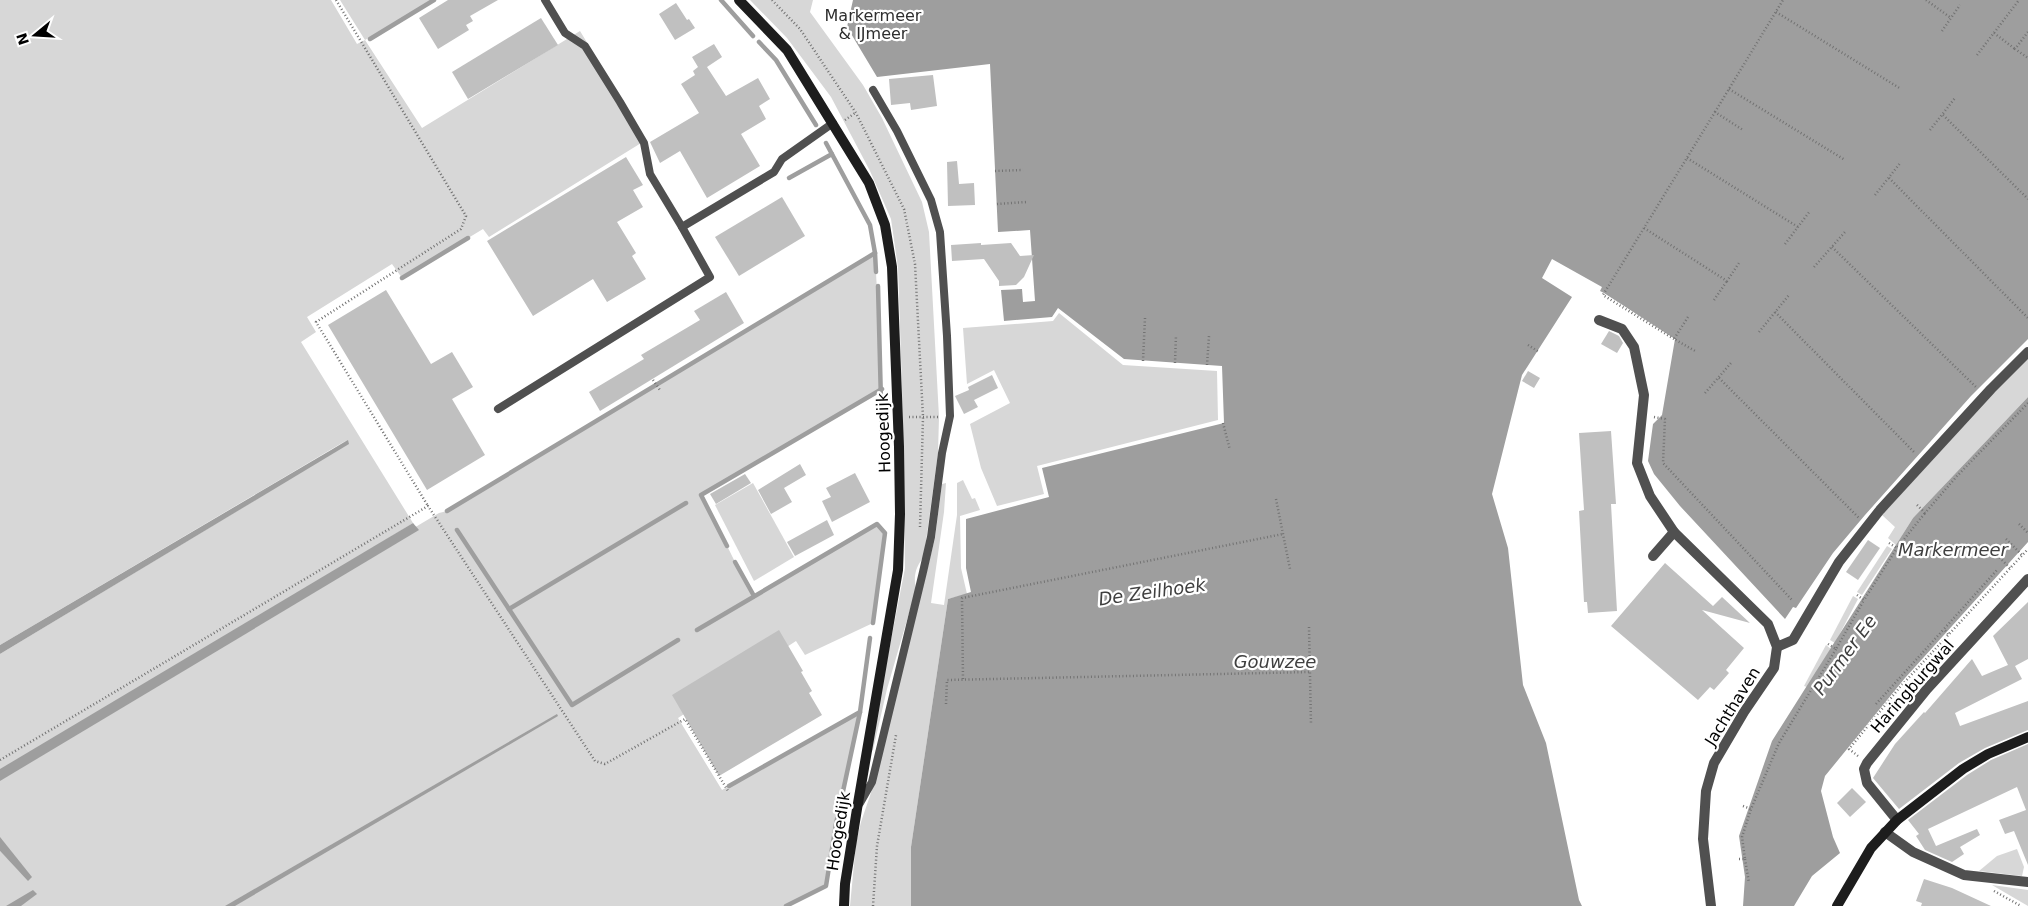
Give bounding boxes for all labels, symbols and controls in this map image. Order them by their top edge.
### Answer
park label: Markermeer & IJmeer [825,6,922,43]
north arrow [10,10,60,60]
text: N [13,31,32,47]
street label: Hoogedijk [873,392,894,473]
water label: Markermeer [1898,539,2010,560]
water label: De Zeilhoek [1097,573,1208,609]
water label: Purmer Ee [1809,611,1881,699]
street label: Haringburgwal [1867,636,1958,737]
water label: Gouwzee [1234,651,1316,672]
street label: Jachthaven [1700,663,1764,750]
street label: Hoogedijk [823,789,854,872]

